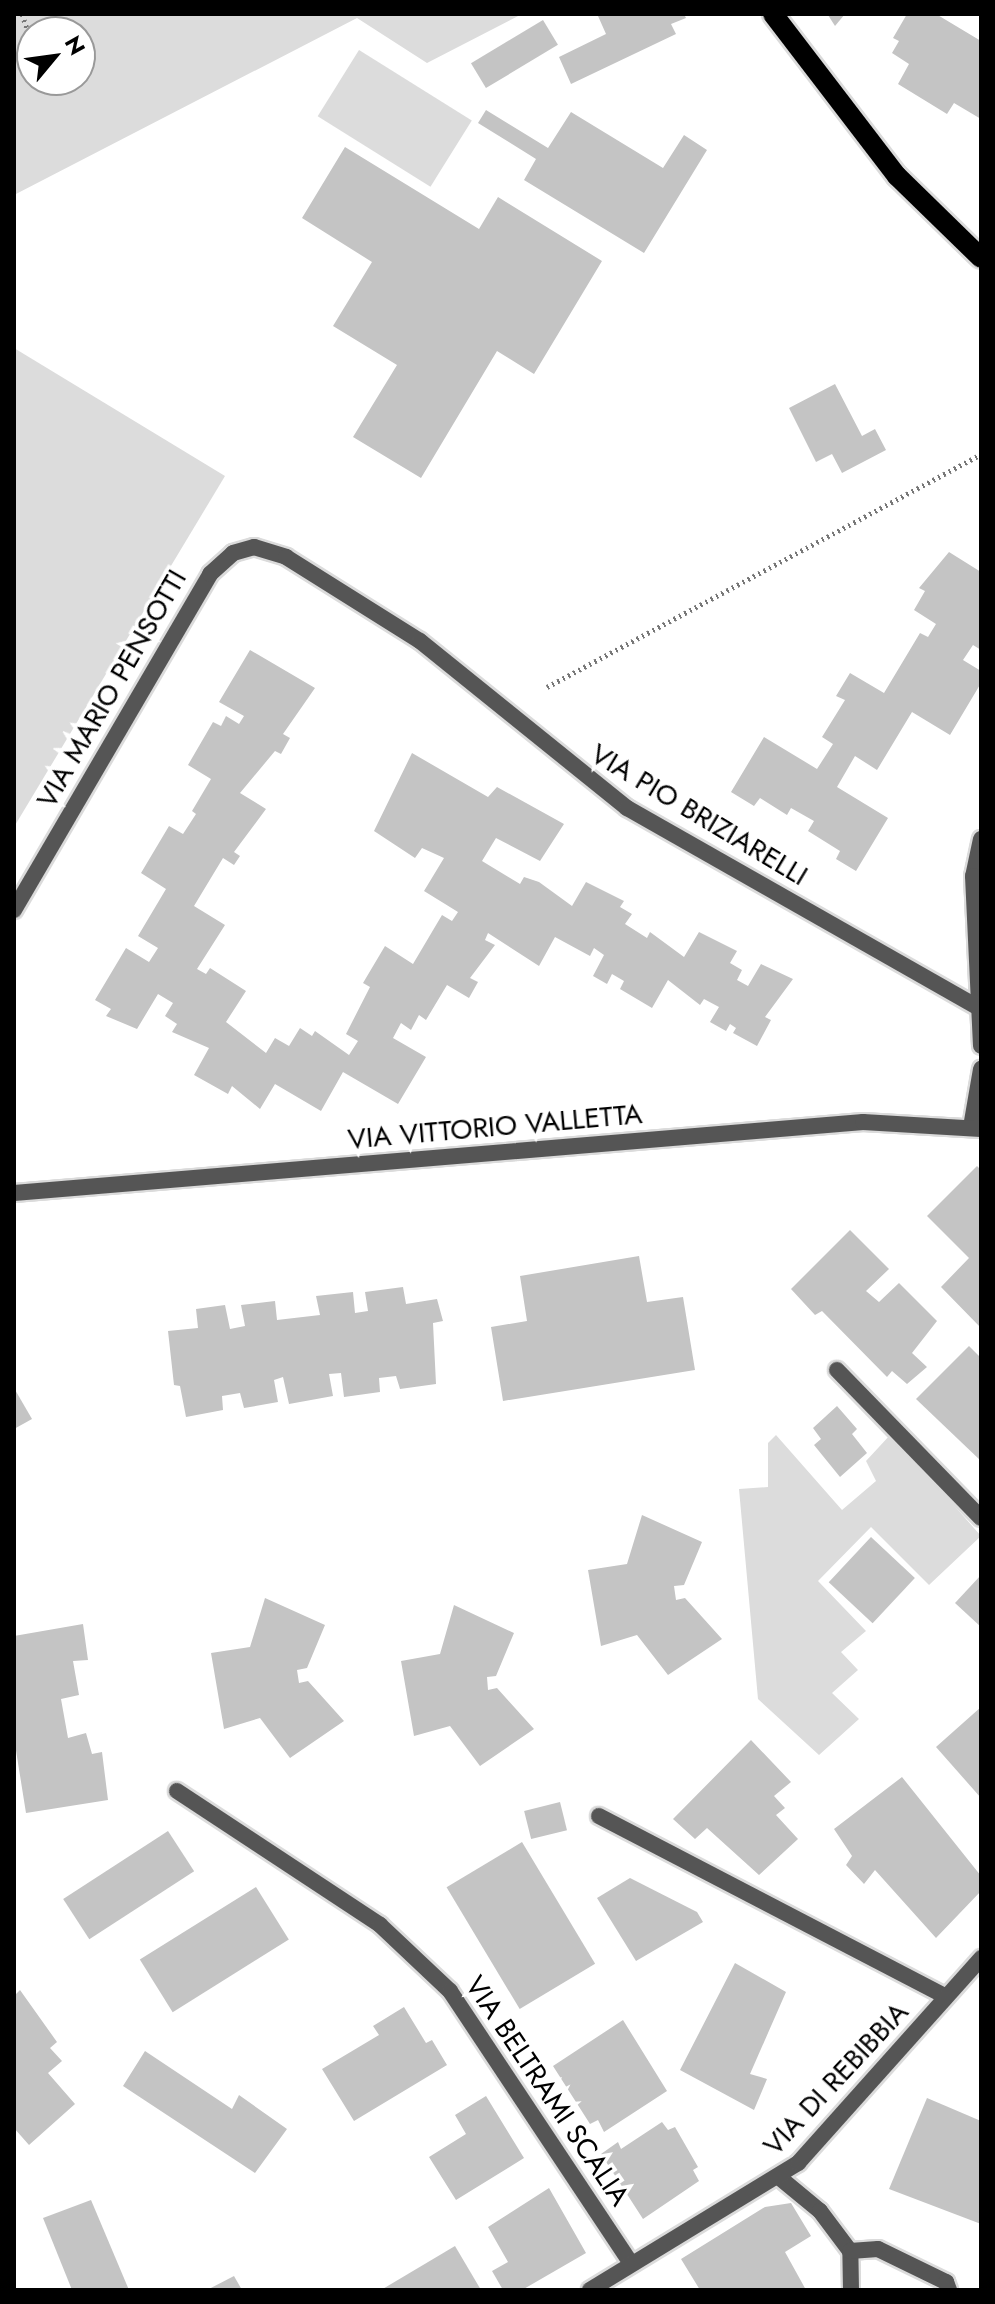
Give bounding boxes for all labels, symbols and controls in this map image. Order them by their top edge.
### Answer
north arrow [16,16,96,96]
text: N [57,30,93,61]
street label: VIA MARIO PENSOTTI [30,564,194,814]
street label: VIA PIO BRIZIARELLI [585,737,813,893]
street label: VIA VITTORIO VALLETTA [346,1097,644,1157]
street label: VIA BELTRAMI SCALIA [458,1970,636,2212]
street label: VIA DI REBIBBIA [757,1996,915,2162]

